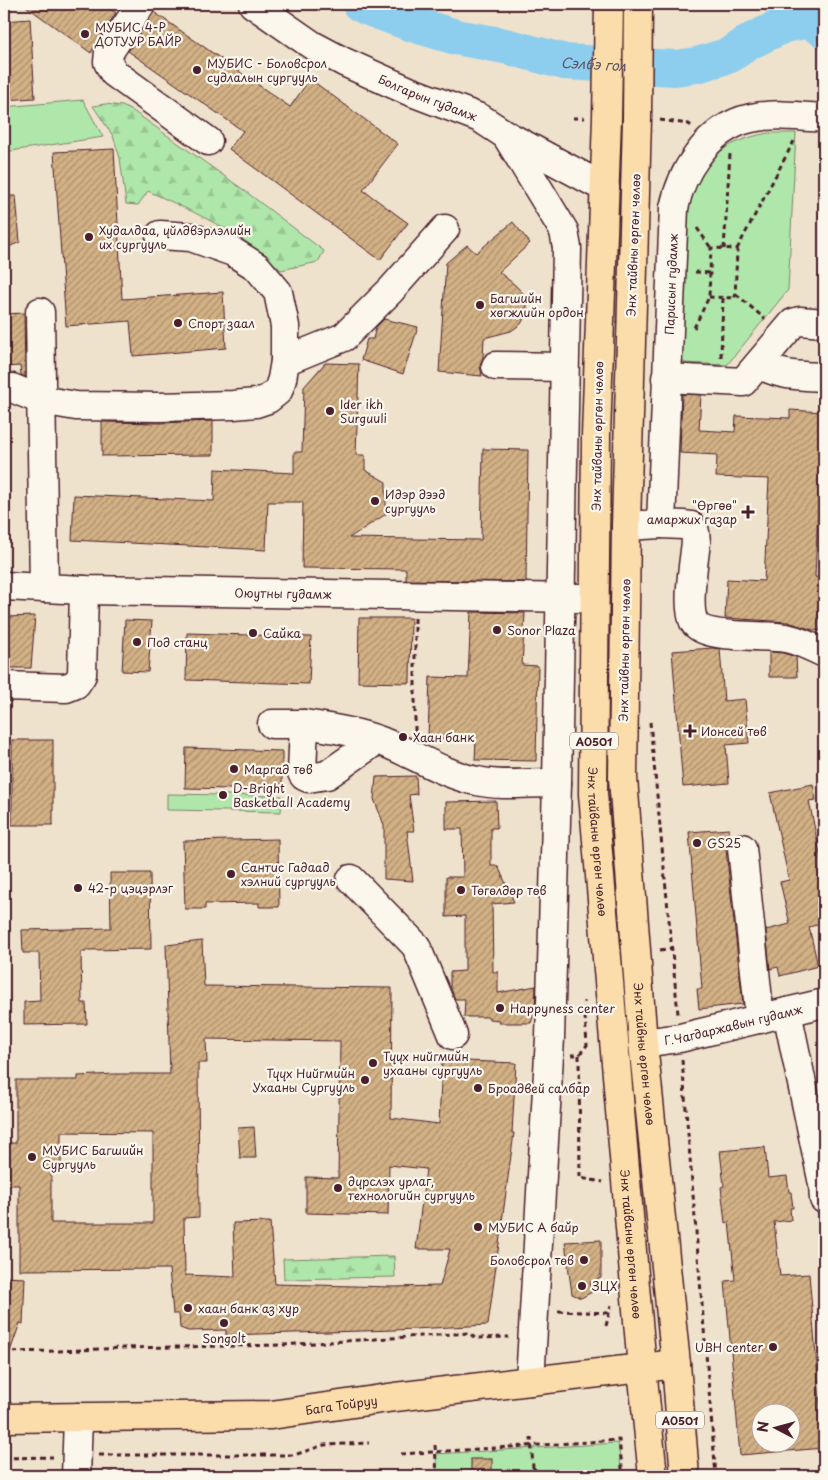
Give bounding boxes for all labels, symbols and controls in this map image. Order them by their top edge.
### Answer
place label: МУБИС 4-Р ДОТУУР БАЙР [94,18,182,50]
marker: МУБИС 4-Р ДОТУУР БАЙР [79,28,91,40]
water label: Сэлбэ гол [560,51,627,76]
place label: МУБИС - Боловсрол судлалын сургууль [207,54,327,86]
marker: МУБИС - Боловсрол судлалын сургууль [191,64,203,76]
street label: Болгарын гудамж [376,69,480,125]
street label: Энх тайвны өргөн чөлөө [622,173,644,317]
place label: Худалдаа, үйлдвэрлэлийн их сургууль [99,221,251,253]
marker: Худалдаа, үйлдвэрлэлийн их сургууль [83,231,95,243]
street label: Парисын гудамж [660,233,682,335]
place label: Багшийн хөгжлийн ордон [490,289,584,321]
marker: Багшийн хөгжлийн ордон [474,299,486,311]
place label: Спорт заал [188,314,255,332]
marker: Спорт заал [172,317,184,329]
street label: Энх тайваны өргөн чөлөө [587,361,607,511]
place label: Ider ikh Surguuli [340,395,387,427]
marker: Ider ikh Surguuli [324,405,336,417]
place label: Идэр дээд сургууль [385,485,445,517]
marker: Идэр дээд сургууль [369,495,381,507]
place label: "Өргөө" амаржих газар [647,496,737,528]
marker: "Өргөө" амаржих газар [741,505,755,519]
street label: Энх тайвны өргөн чөлөө [614,578,634,722]
street label: Оюутны гудамж [234,583,332,603]
place label: Sonor Plaza [507,621,576,639]
place label: Сайка [263,624,301,642]
marker: Sonor Plaza [491,624,503,636]
marker: Сайка [247,627,259,639]
place label: Под станц [147,633,208,651]
marker: Под станц [131,636,143,648]
place label: Ионсей төв [701,722,767,740]
marker: Ионсей төв [683,724,697,738]
place label: Хаан банк [413,728,475,746]
marker: Хаан банк [397,731,409,743]
road number: A0501 [570,732,618,749]
place label: Маргад төв [244,760,313,778]
marker: Маргад төв [228,763,240,775]
street label: Энх тайваны өргөн чөлөө [584,767,612,917]
place label: D-Bright Basketball Academy [233,779,351,811]
marker: D-Bright Basketball Academy [217,789,229,801]
place label: GS25 [707,834,741,852]
marker: GS25 [691,837,703,849]
place label: Сантис Гадаад хэлний сургууль [241,858,336,890]
marker: Сантис Гадаад хэлний сургууль [225,868,237,880]
place label: 42-р цэцэрлэг [88,879,174,897]
place label: Төгөлдөр төв [471,881,547,899]
marker: 42-р цэцэрлэг [72,882,84,894]
marker: Төгөлдөр төв [455,884,467,896]
street label: Энх тайвны өргөн чөлөө [629,982,660,1126]
place label: Happyness center [510,999,615,1017]
street label: Г.Чагдаржавын гудамж [663,1000,804,1049]
marker: Happyness center [494,1002,506,1014]
place label: Түүх нийгмийн ухааны сургууль [383,1047,482,1079]
marker: Түүх нийгмийн ухааны сургууль [367,1057,379,1069]
place label: Түүх Нийгмийн Ухааны Сургууль [252,1064,355,1096]
marker: Түүх Нийгмийн Ухааны Сургууль [359,1074,371,1086]
place label: Броадвей салбар [488,1079,590,1097]
marker: Броадвей салбар [472,1082,484,1094]
place label: МУБИС Багшийн Сургууль [42,1141,144,1173]
marker: МУБИС Багшийн Сургууль [26,1151,38,1163]
street label: Энх тайваны өргөн чөлөө [616,1169,647,1320]
place label: дүрслэх урлаг, технологийн сургууль [348,1172,475,1204]
marker: дүрслэх урлаг, технологийн сургууль [332,1182,344,1194]
place label: МУБИС А байр [488,1218,579,1236]
marker: МУБИС А байр [472,1221,484,1233]
place label: Боловсрол төв [490,1251,574,1269]
marker: Боловсрол төв [578,1254,590,1266]
place label: ЗЦХ [592,1277,618,1295]
marker: ЗЦХ [576,1280,588,1292]
place label: хаан банк аз хур [198,1299,299,1317]
marker: хаан банк аз хур [182,1302,194,1314]
marker: Songolt [218,1317,230,1329]
place label: Songolt [202,1329,246,1347]
place label: UBH center [695,1338,763,1356]
marker: UBH center [767,1341,779,1353]
street label: Бага Тойруу [304,1391,378,1419]
north arrow [750,1402,800,1452]
road number: A0501 [656,1412,704,1428]
text: N [752,1420,774,1433]

